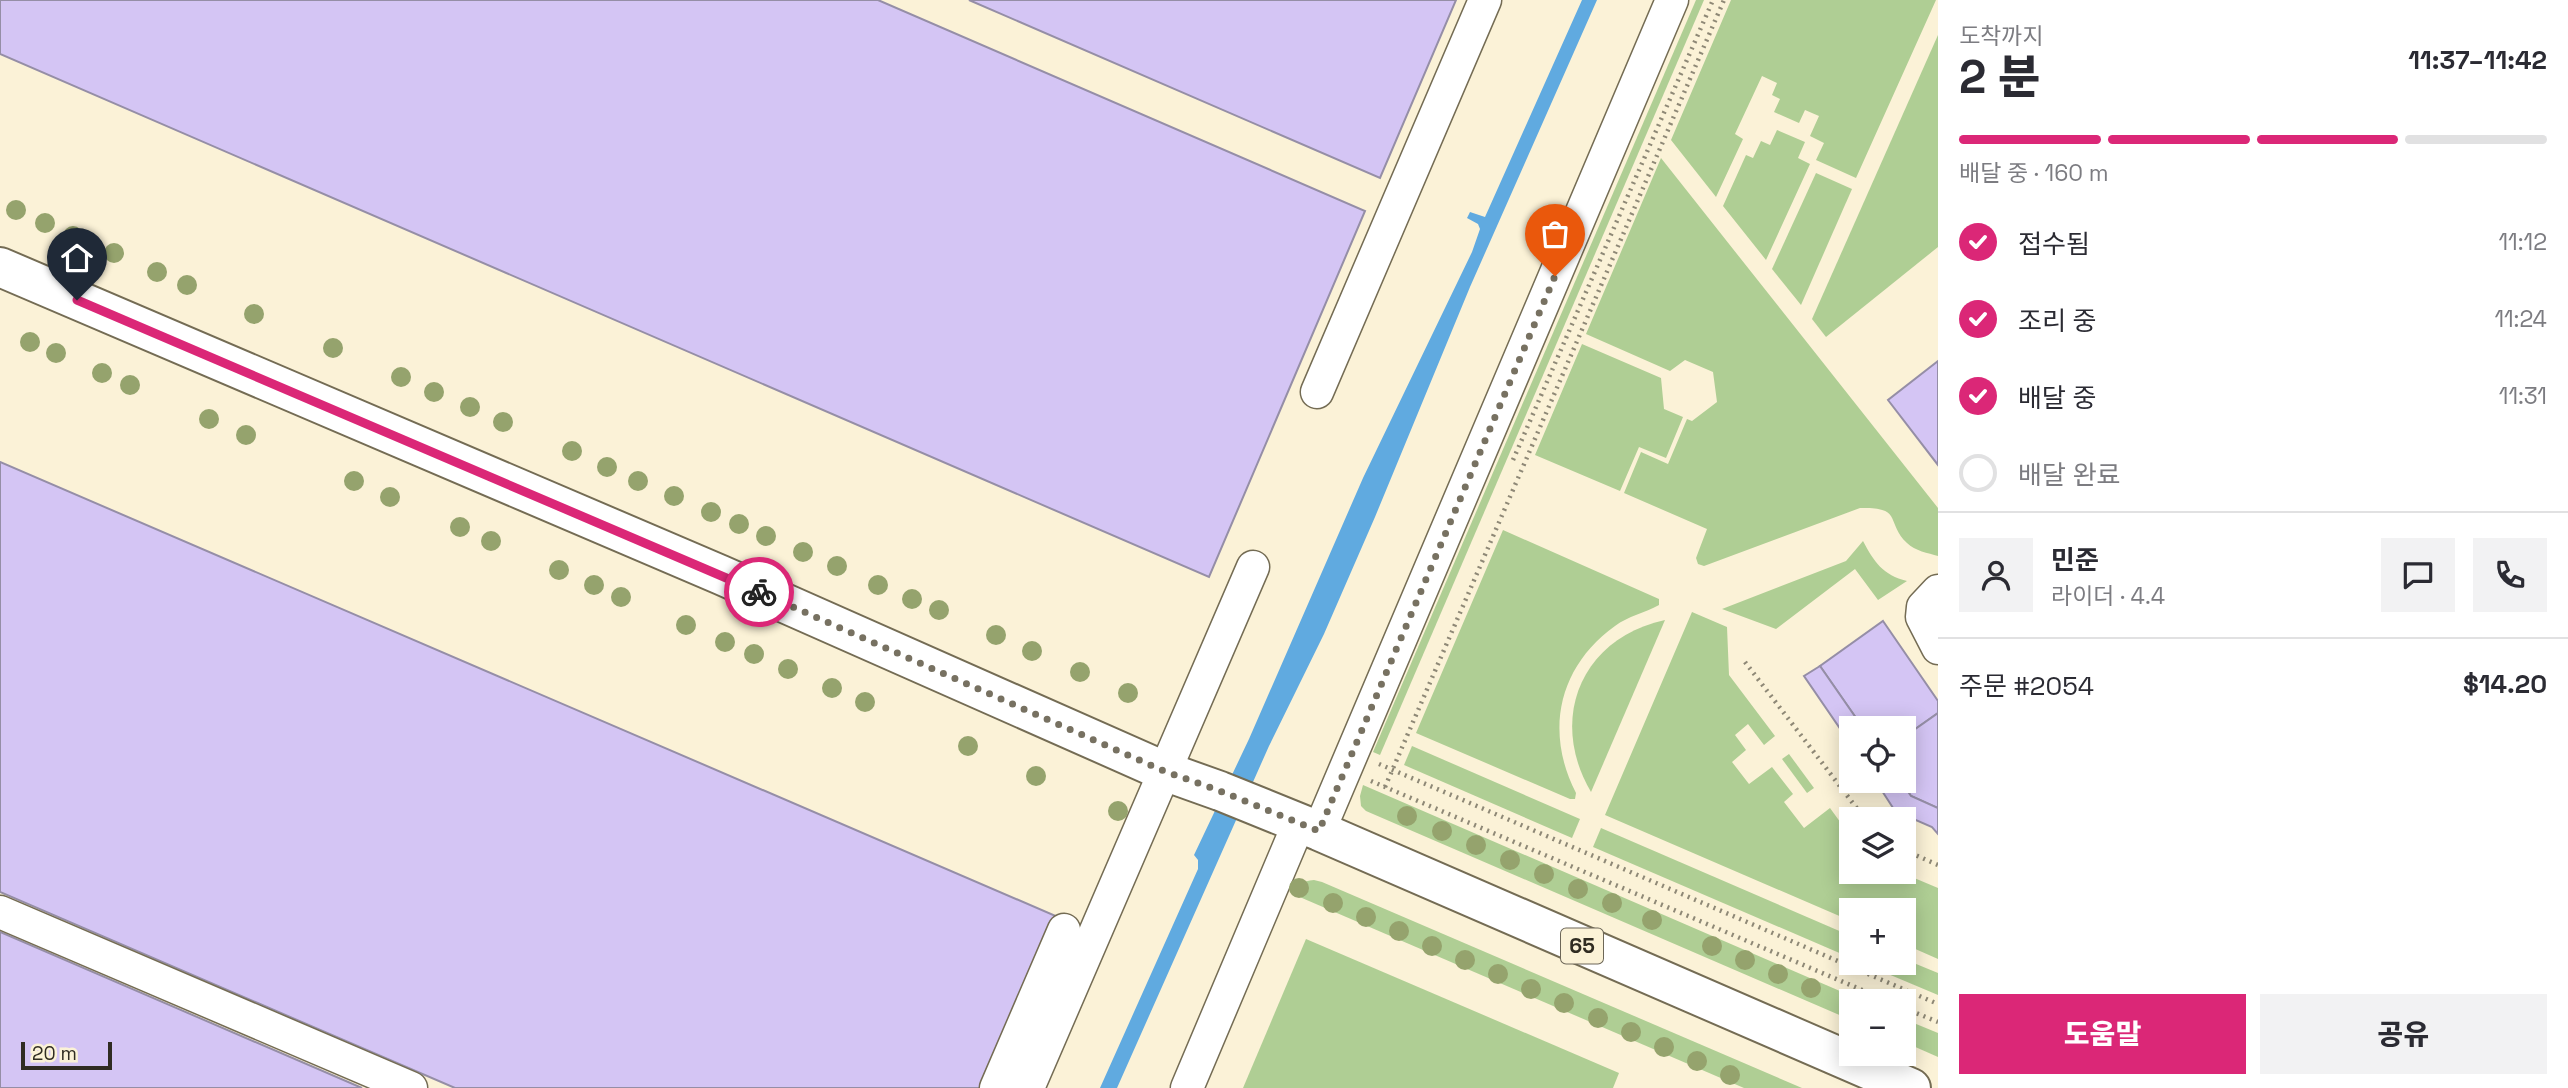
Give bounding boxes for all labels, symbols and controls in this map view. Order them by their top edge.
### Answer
text: 도착까지 [1959,21,2044,51]
text: 11:37–11:42 [2408,43,2547,77]
text: 2 분 [1959,48,2040,106]
text: 배달 중 · 160 m [1959,158,2109,188]
pin [1525,204,1585,276]
icon: bag [1536,215,1574,253]
icon: check [1959,223,1997,261]
text: 접수됨 [2018,227,2090,261]
text: 11:12 [2498,227,2547,257]
pin [47,228,107,300]
icon: home [58,239,96,277]
icon: check [1959,300,1997,338]
text: 조리 중 [2018,304,2096,338]
text: 11:24 [2494,304,2547,334]
icon: check [1959,377,1997,415]
text: 배달 중 [2018,381,2096,415]
text: 11:31 [2499,381,2547,411]
text: 배달 완료 [2018,458,2120,492]
button: person [1959,538,2033,612]
button: chat [2381,538,2455,612]
button: phone [2473,538,2547,612]
text: 민준 [2051,543,2099,577]
courier [724,557,794,627]
icon: bike [740,573,778,611]
text: 라이더 · 4.4 [2051,581,2165,611]
text: $14.20 [2463,667,2547,701]
text: 주문 #2054 [1959,669,2094,703]
map controls [1839,716,1916,1066]
button: locate [1839,716,1916,793]
button: layers [1839,807,1916,884]
button: + [1839,898,1916,975]
road number: 65 [1561,928,1603,964]
button: − [1839,989,1916,1066]
button: 도움말 [1959,994,2246,1074]
button: 공유 [2260,994,2547,1074]
scale bar [21,1039,112,1071]
text: 20 m [32,1041,77,1066]

